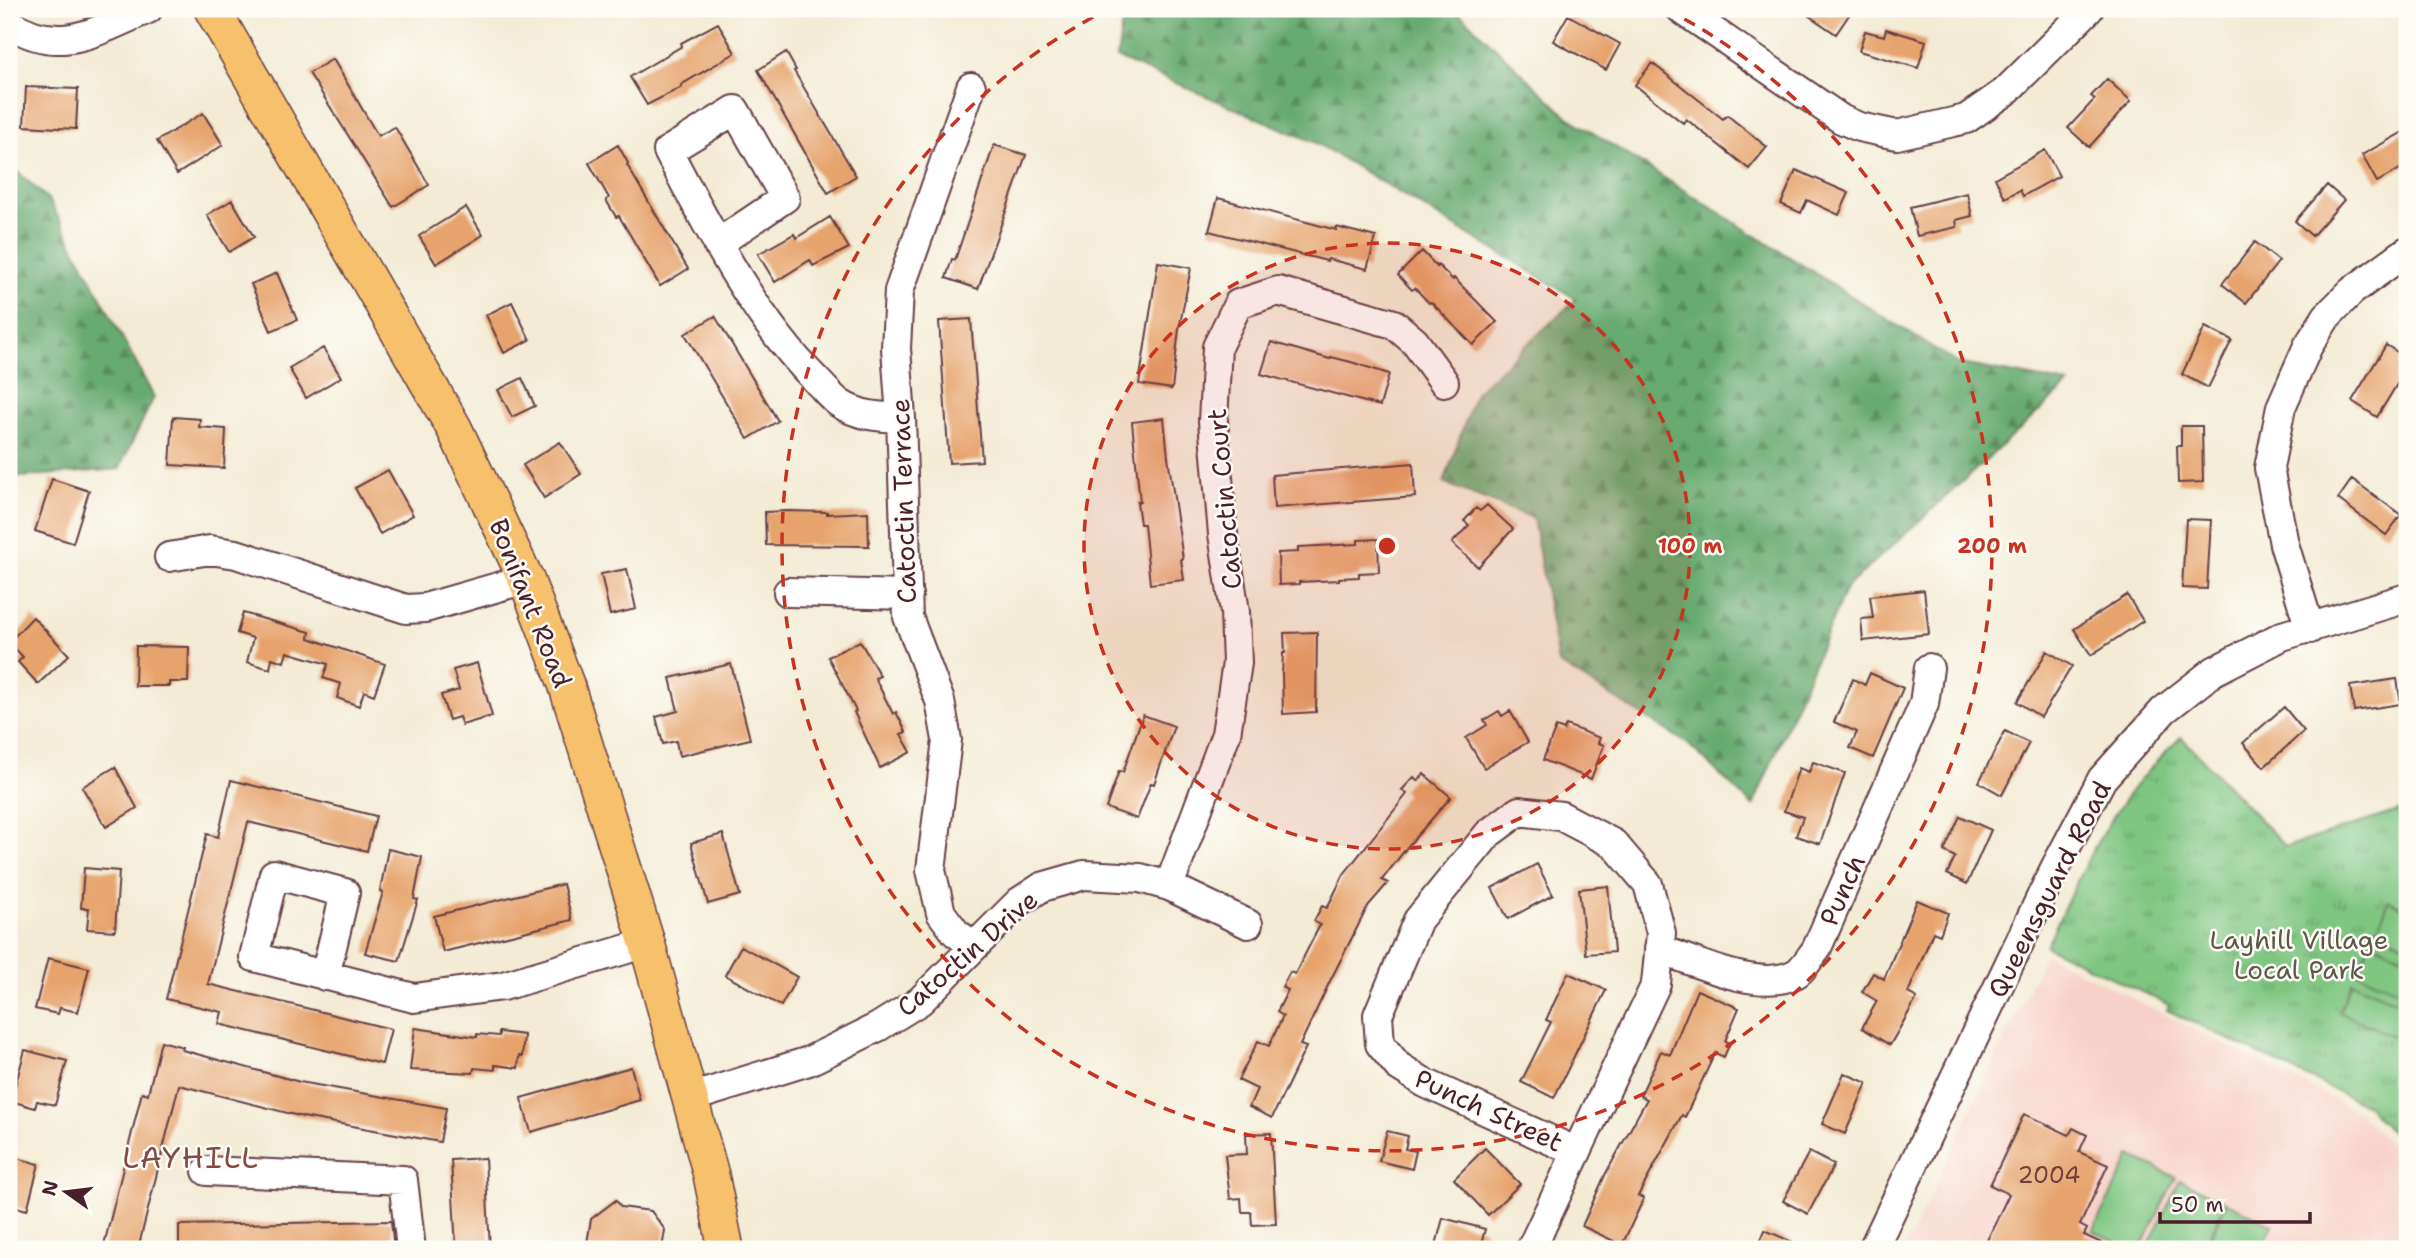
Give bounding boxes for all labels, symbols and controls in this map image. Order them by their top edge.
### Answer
street label: Catoctin Terrace [882,398,924,604]
street label: Catoctin Court [1199,407,1249,591]
street label: Bonifant Road [481,513,581,693]
text: 100 m [1658,532,1722,560]
text: 200 m [1957,532,2027,560]
centre of rings [1375,534,1399,558]
street label: Queensguard Road [1979,775,2119,1003]
street label: Punch [1811,849,1873,931]
street label: Catoctin Drive [889,882,1045,1024]
park label: Layhill Village Local Park [2210,922,2388,987]
street label: Punch Street [1409,1060,1569,1160]
district label: LAYHILL [122,1137,260,1178]
north arrow [32,1156,102,1226]
house number: 2004 [2018,1160,2080,1190]
text: N [36,1178,64,1198]
scale bar [2160,1181,2311,1225]
text: 50 m [2171,1191,2224,1219]

